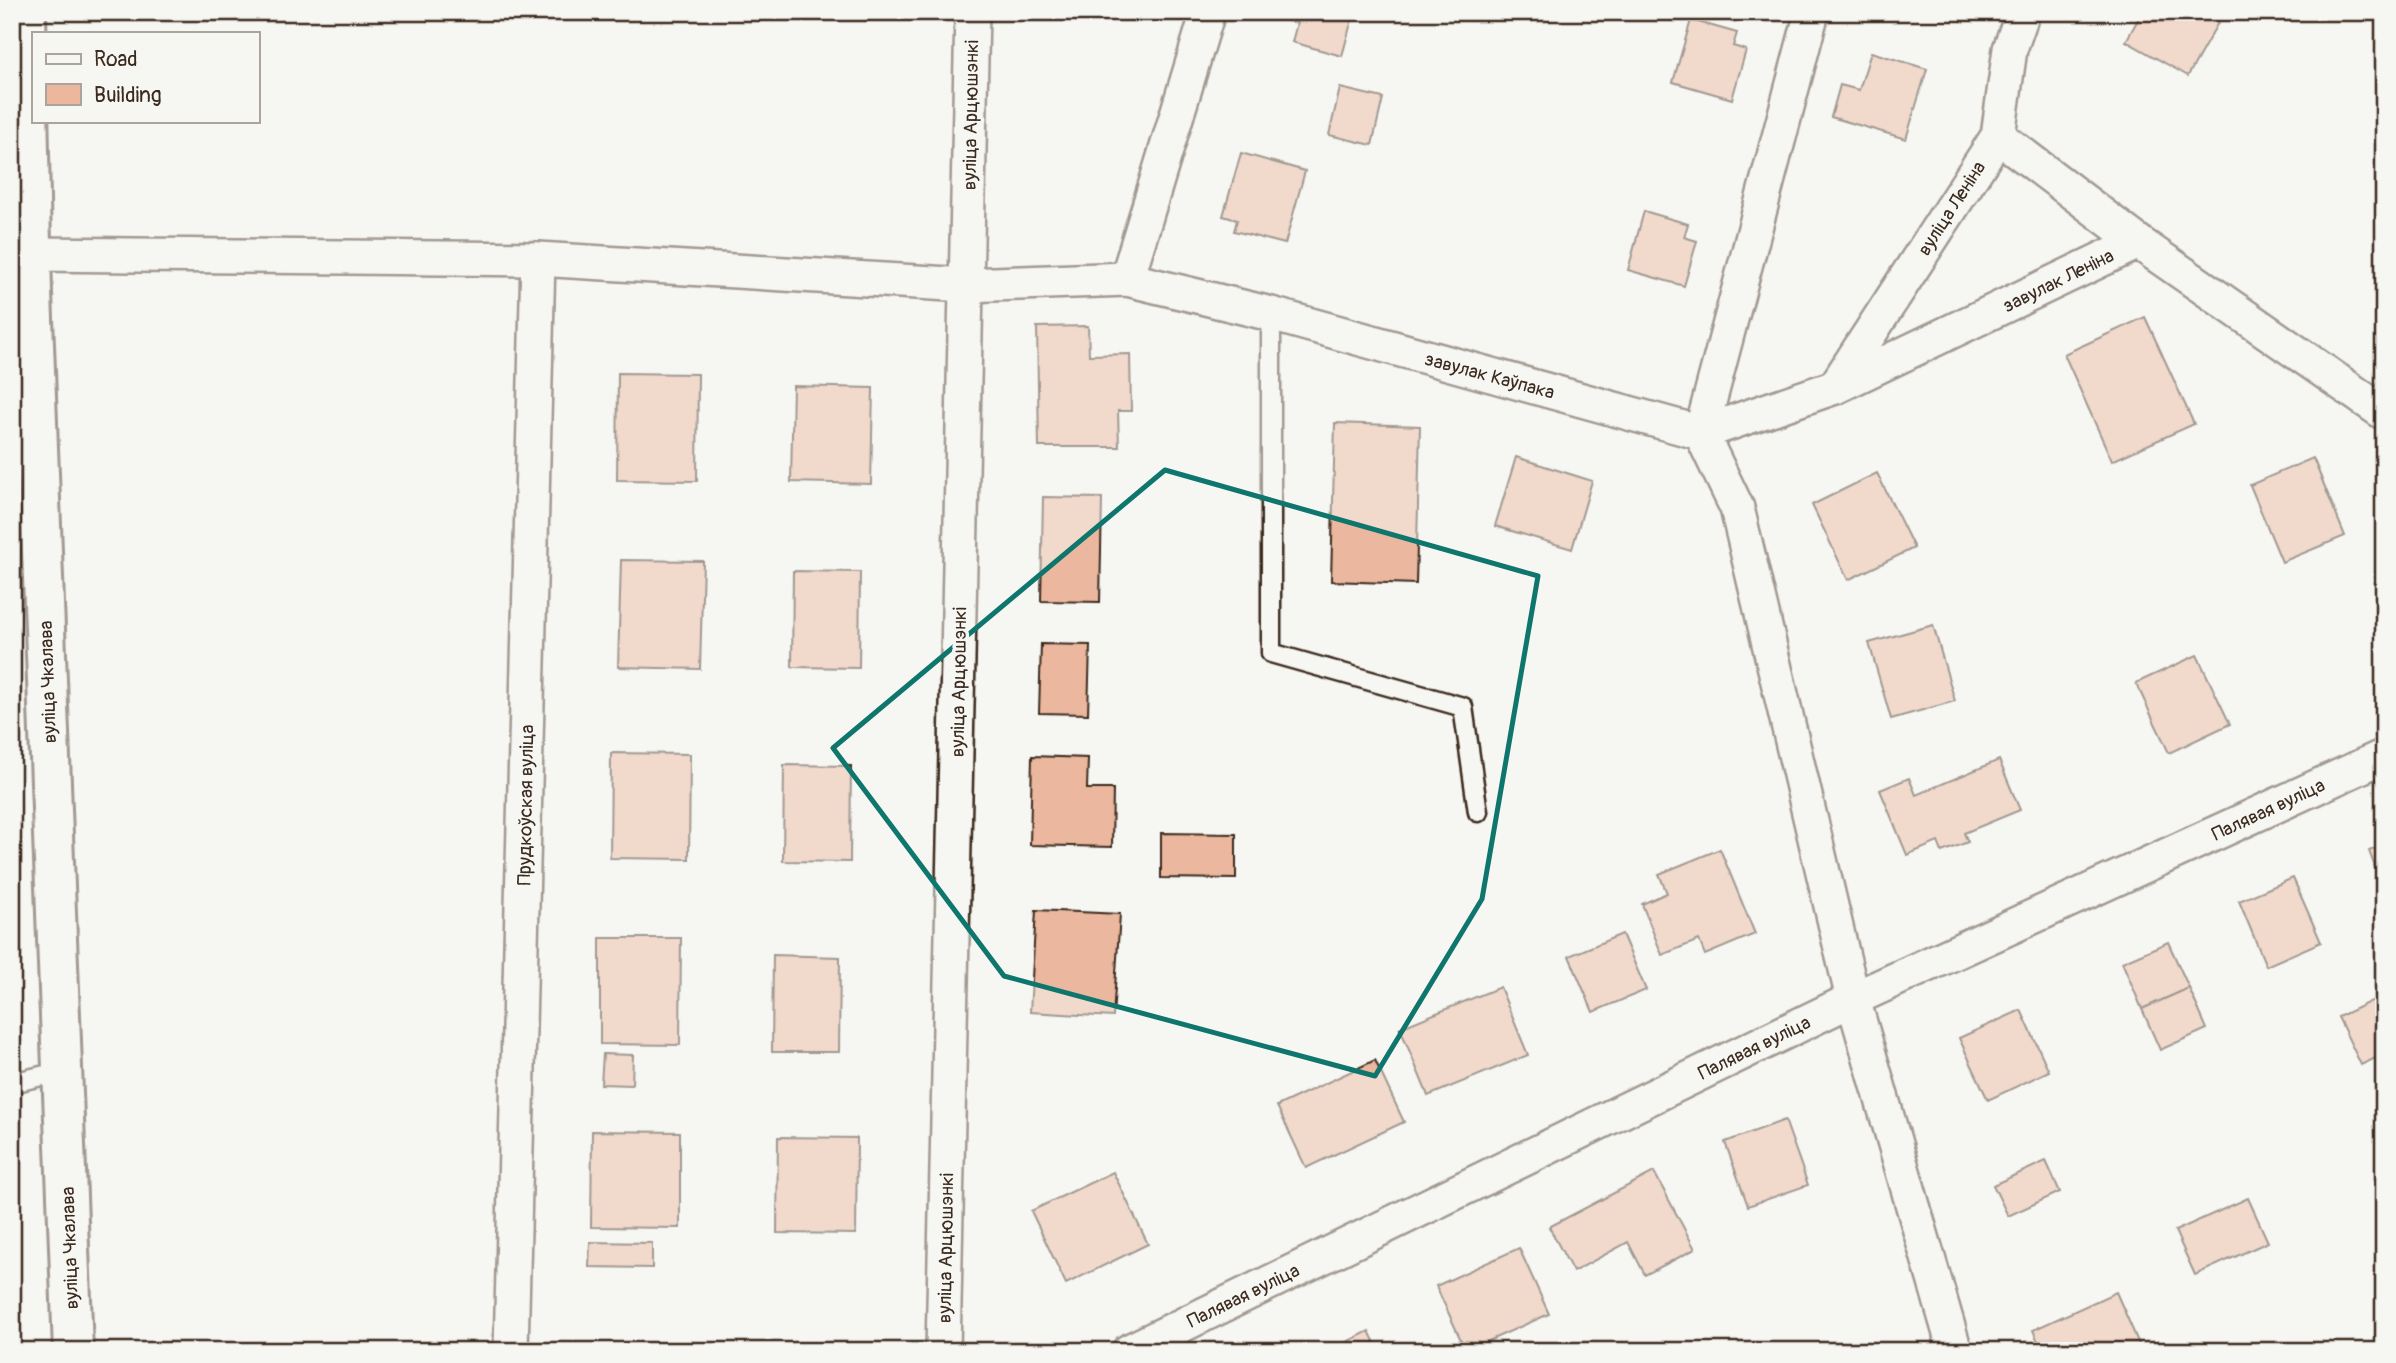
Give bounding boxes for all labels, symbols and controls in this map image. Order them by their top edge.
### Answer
legend [32,32,259,122]
street label: вуліца Арцюшэнкі [958,40,984,190]
text: Road [94,46,138,73]
text: Building [94,82,161,109]
street label: вуліца Леніна [1912,157,1991,260]
street label: завулак Леніна [1999,244,2118,318]
street label: завулак Каўпака [1422,347,1557,405]
street label: вуліца Арцюшэнкі [946,607,972,757]
street label: вуліца Чкалава [34,620,62,744]
street label: Прудкоўская вуліца [513,724,539,886]
street label: Палявая вуліца [2208,773,2329,847]
street label: Палявая вуліца [1694,1010,1815,1085]
street label: вуліца Арцюшэнкі [933,1173,959,1323]
street label: вуліца Чкалава [56,1186,84,1310]
street label: Палявая вуліца [1183,1258,1304,1333]

